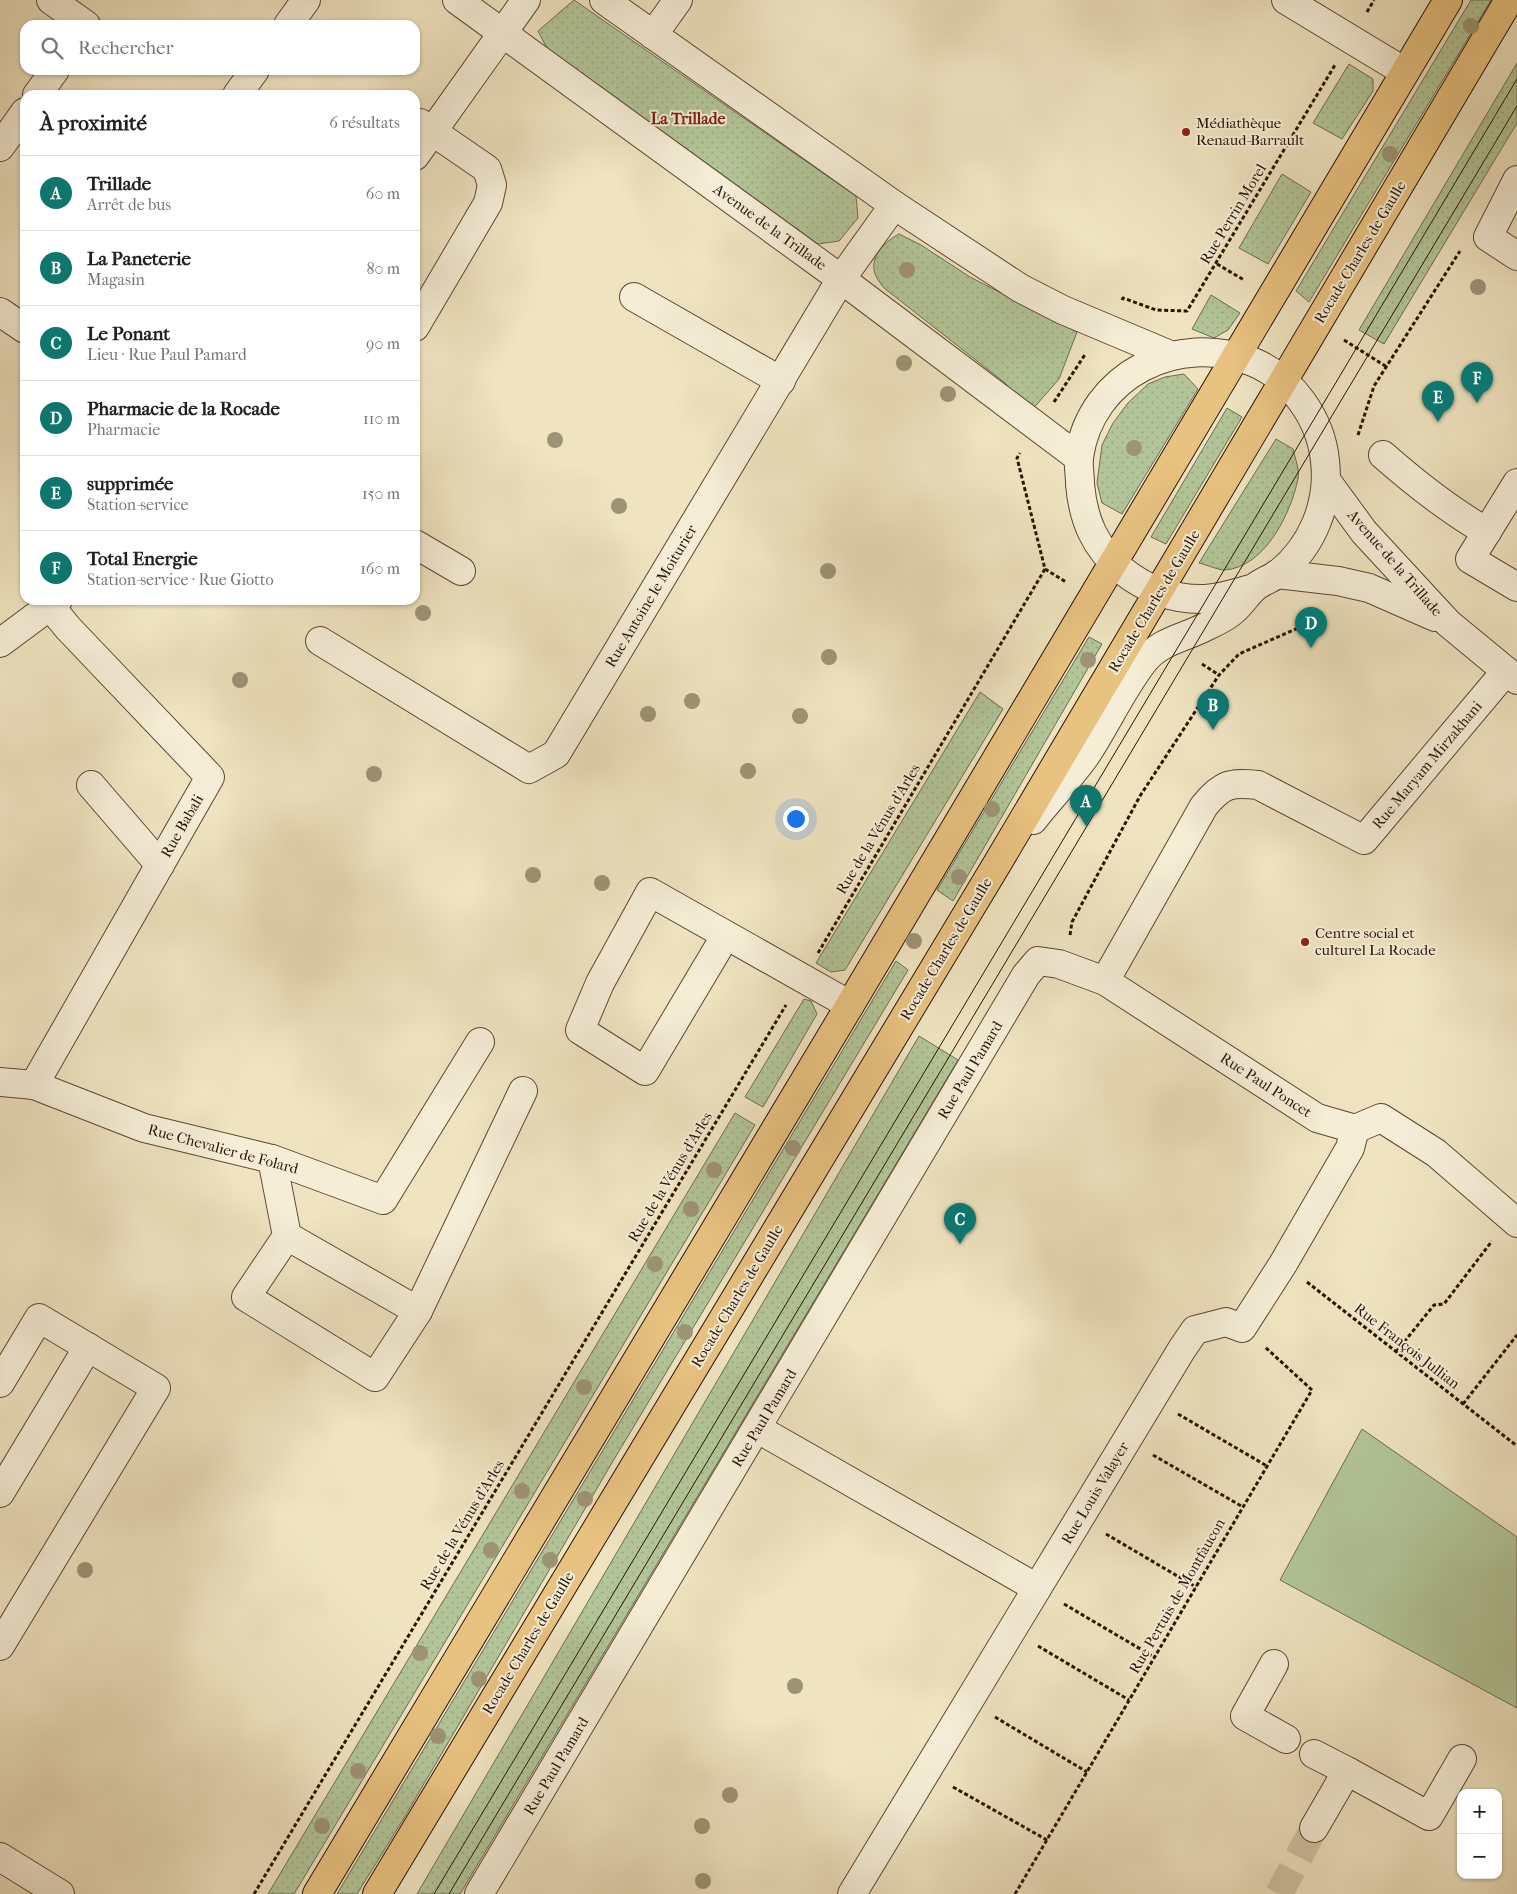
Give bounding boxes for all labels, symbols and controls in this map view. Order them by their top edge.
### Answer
search box [20,20,420,75]
icon: search [38,34,66,62]
text: Rechercher [78,37,174,59]
district label: La Trillade [651,109,725,128]
text: À proximité [40,111,147,135]
text: 6 résultats [329,113,400,132]
place label: Médiathèque Renaud-Barrault [1196,114,1305,149]
marker: Médiathèque Renaud-Barrault [1180,126,1192,138]
street label: Rue Perrin Morel [1196,161,1270,267]
text: Trillade [87,173,151,195]
street label: Rocade Charles de Gaulle [1310,177,1410,326]
street label: Avenue de la Trillade [709,179,831,274]
text: A [51,184,61,203]
text: 60 m [366,184,400,203]
text: Arrêt de bus [87,195,171,214]
text: La Paneterie [87,248,191,270]
text: B [51,259,61,278]
text: 80 m [366,259,400,278]
text: Magasin [87,270,145,289]
text: Le Ponant [87,323,170,345]
text: C [51,334,61,353]
text: 90 m [366,334,400,353]
text: Lieu · Rue Paul Pamard [87,345,247,364]
pin: F [1461,362,1493,403]
pin: E [1422,381,1454,422]
text: Pharmacie de la Rocade [87,398,280,420]
text: D [50,409,62,428]
text: 110 m [363,409,400,428]
text: Pharmacie [87,420,160,439]
text: supprimée [87,473,173,495]
text: E [51,484,61,503]
text: 150 m [362,484,400,503]
text: Station-service [87,495,188,514]
street label: Avenue de la Trillade [1343,505,1447,620]
street label: Rue Antoine le Moiturier [601,521,701,670]
street label: Rocade Charles de Gaulle [1104,526,1204,675]
text: Total Energie [87,548,198,570]
text: F [52,559,60,578]
text: 160 m [360,559,400,578]
text: Station-service · Rue Giotto [87,570,274,589]
pin: D [1295,607,1327,648]
pin: B [1197,689,1229,730]
street label: Rue Maryam Mirzakhani [1368,697,1486,833]
street label: Rue de la Vénus d'Arles [832,760,924,897]
pin: A [1070,785,1102,826]
street label: Rue Babali [157,791,208,861]
your location [783,806,809,832]
street label: Rocade Charles de Gaulle [896,874,996,1023]
place label: Centre social et culturel La Rocade [1315,924,1436,959]
marker: Centre social et culturel La Rocade [1299,936,1311,948]
street label: Rue Paul Pamard [934,1017,1007,1122]
street label: Rue Paul Poncet [1217,1049,1316,1122]
street label: Rue de la Vénus d'Arles [624,1108,716,1245]
street label: Rue Chevalier de Folard [146,1120,301,1178]
pin: C [944,1203,976,1244]
street label: Rocade Charles de Gaulle [687,1221,787,1370]
street label: Rue François Jullian [1351,1299,1464,1393]
street label: Rue Paul Pamard [728,1365,801,1470]
street label: Rue Louis Valayer [1057,1438,1133,1547]
street label: Rue de la Vénus d'Arles [416,1456,508,1593]
street label: Rue Pertuis de Montfaucon [1125,1515,1229,1677]
street label: Rocade Charles de Gaulle [478,1568,578,1717]
street label: Rue Paul Pamard [520,1713,593,1818]
map controls [1457,1789,1502,1879]
button: + [1457,1789,1502,1834]
button: − [1457,1834,1502,1879]

